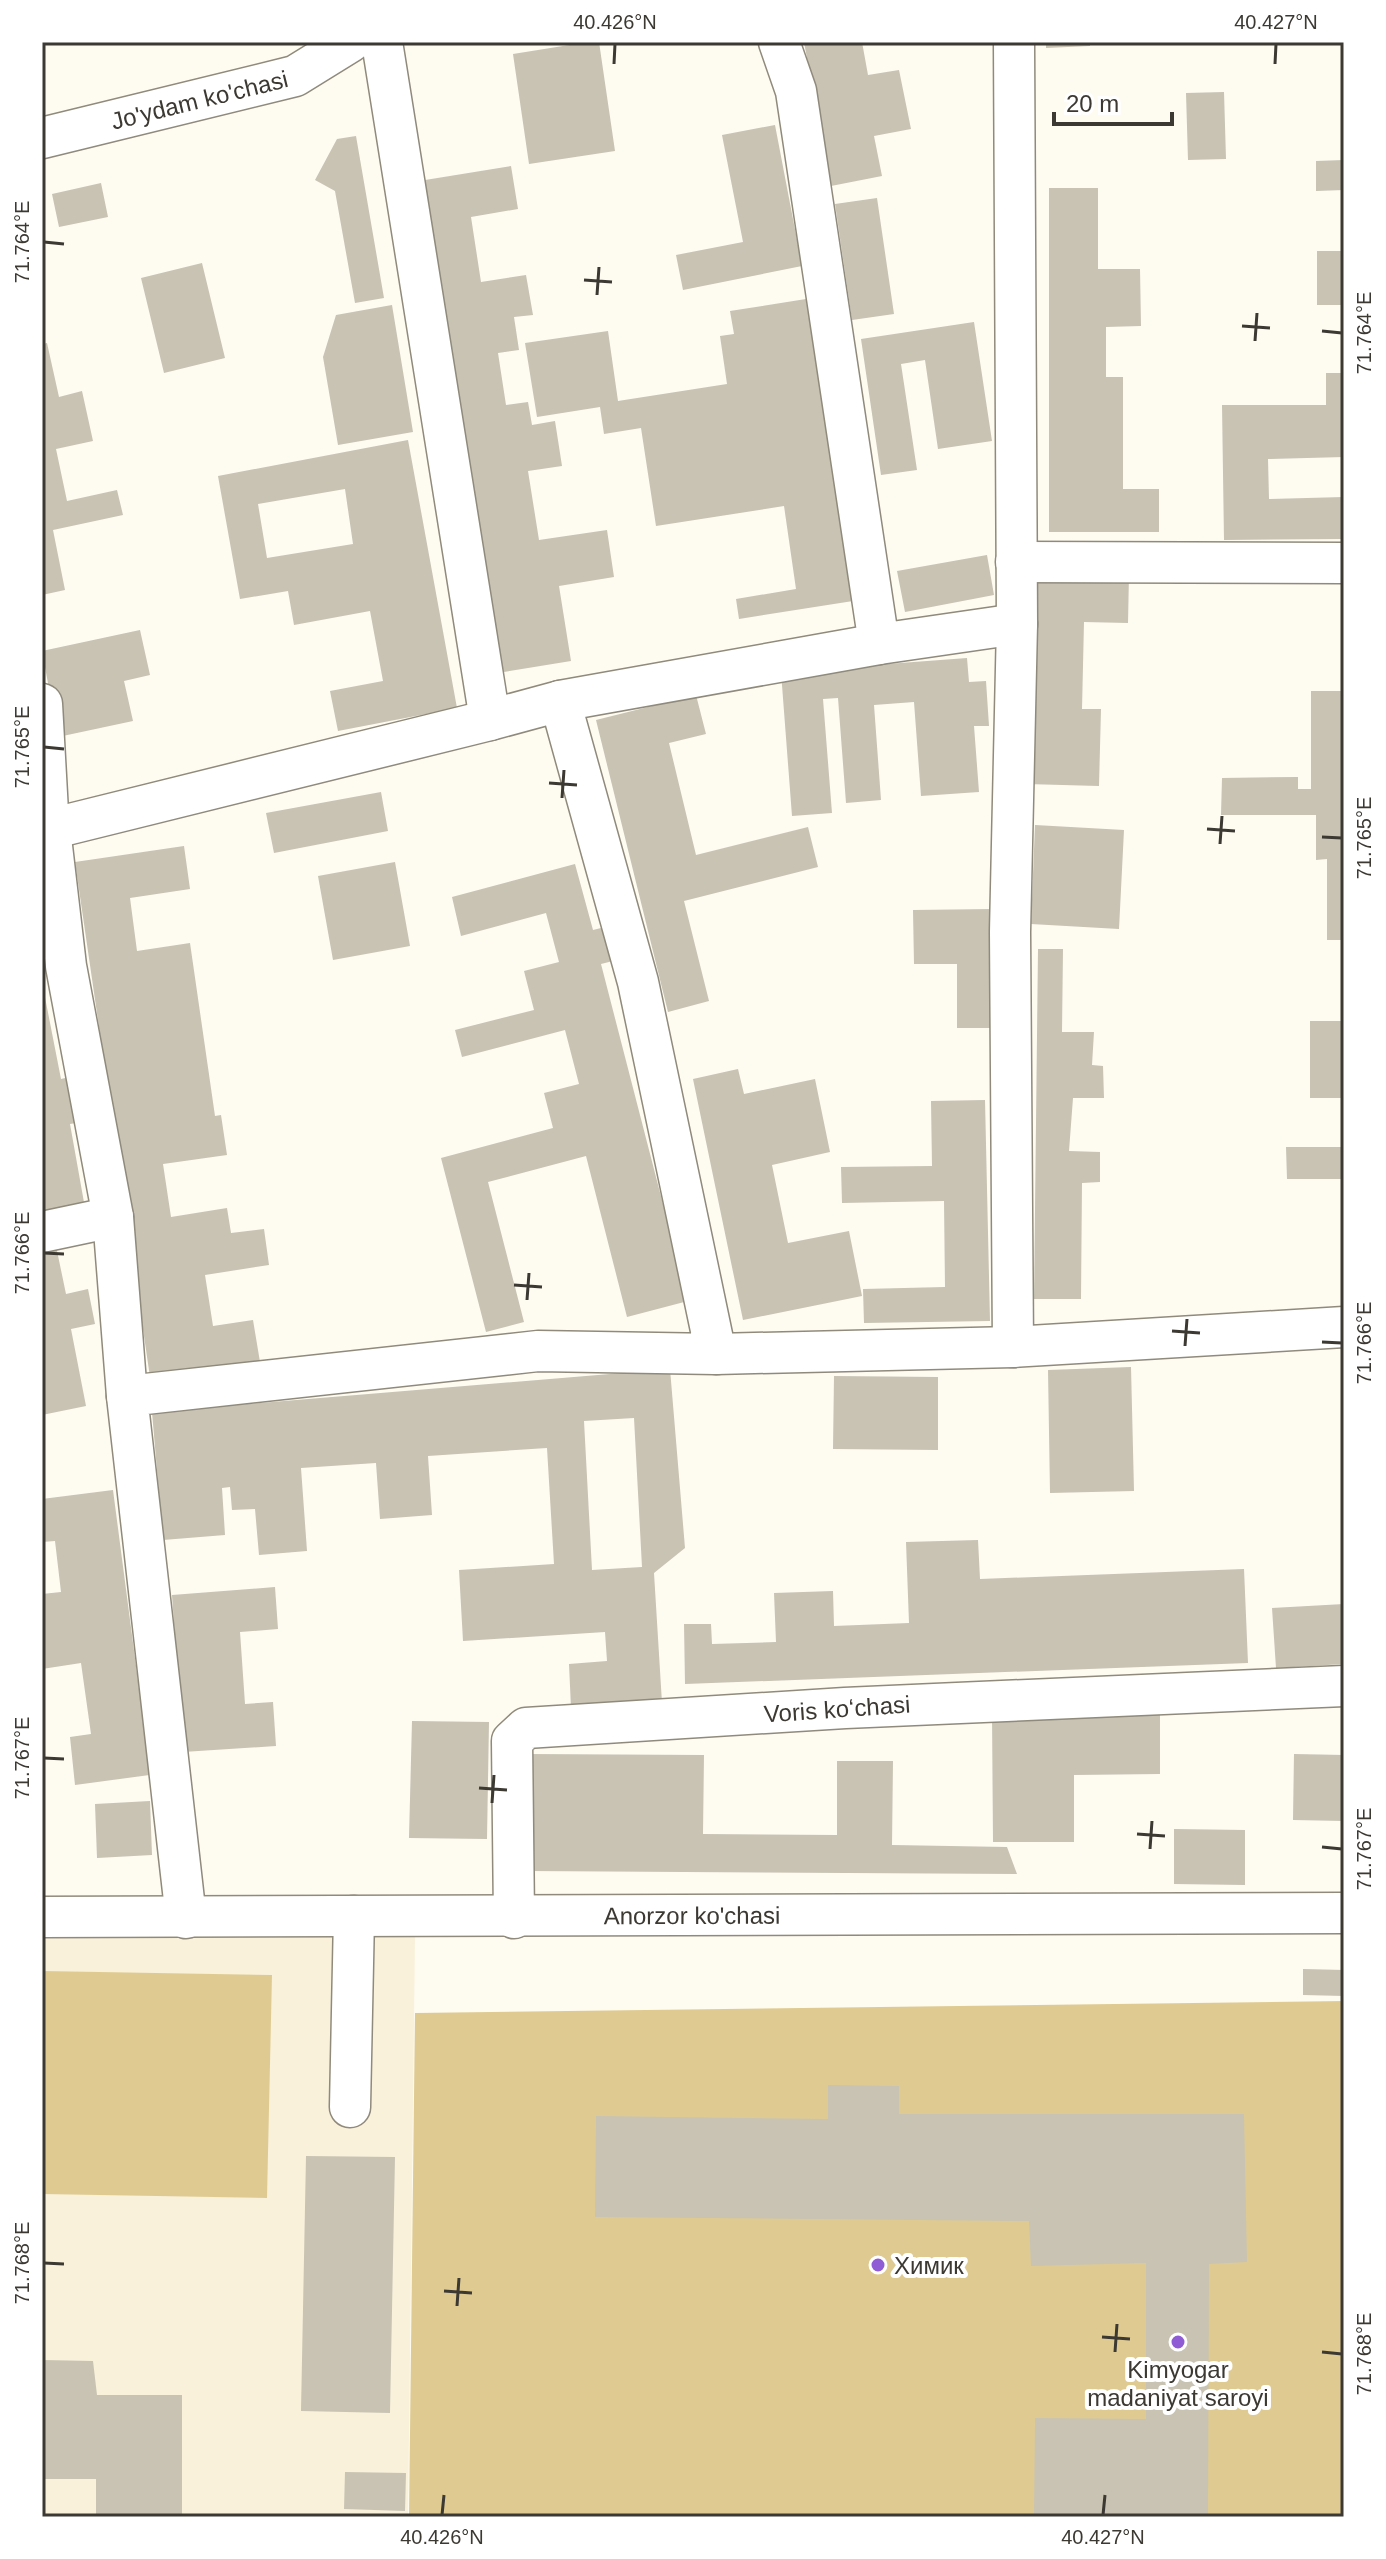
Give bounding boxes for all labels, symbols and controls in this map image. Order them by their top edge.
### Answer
text: 40.426°N [573,11,657,33]
text: 40.427°N [1234,11,1318,33]
street label: Jo'ydam ko'chasi [108,65,291,134]
scale bar [1054,76,1172,126]
text: 20 m [1066,90,1119,117]
text: 71.764°E [11,201,33,283]
text: 71.764°E [1353,292,1375,374]
text: 71.765°E [11,706,33,788]
text: 71.765°E [1353,797,1375,879]
text: 71.766°E [11,1212,33,1294]
text: 71.766°E [1353,1302,1375,1384]
street label: Voris koʻchasi [763,1690,911,1728]
text: 71.767°E [11,1717,33,1799]
text: 71.767°E [1353,1808,1375,1890]
street label: Anorzor ko'chasi [604,1901,780,1929]
text: 71.768°E [11,2222,33,2304]
place label: Химик [894,2252,964,2279]
marker: Химик [869,2256,887,2274]
text: 71.768°E [1353,2313,1375,2395]
marker: Kimyogar madaniyat saroyi [1169,2333,1187,2351]
place label: Kimyogar madaniyat saroyi [1087,2356,1269,2411]
text: 40.426°N [400,2526,484,2548]
text: 40.427°N [1061,2526,1145,2548]

